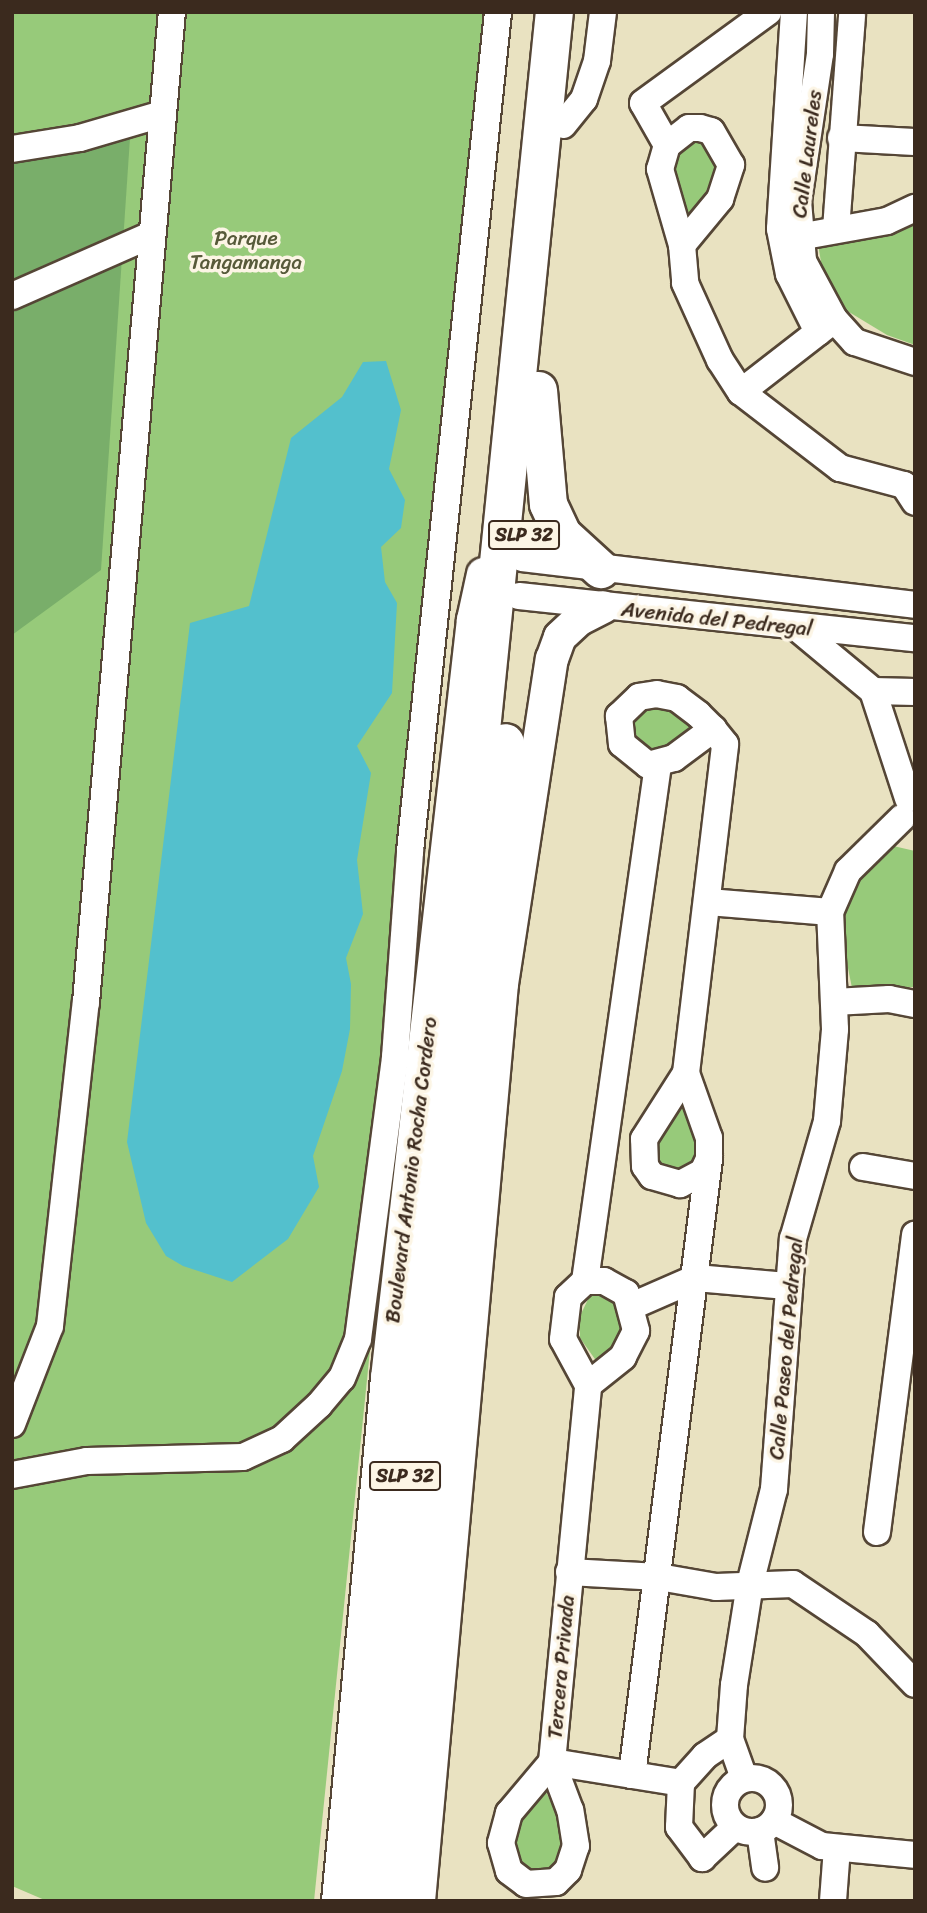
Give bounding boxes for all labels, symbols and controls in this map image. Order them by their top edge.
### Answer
street label: Calle Laureles [787,89,827,219]
park label: Parque Tangamanga [190,225,302,275]
road number: SLP 32 [487,520,561,550]
street label: Avenida del Pedregal [620,596,814,642]
street label: Boulevard Antonio Rocha Cordero [380,1015,442,1325]
street label: Calle Paseo del Pedregal [764,1234,808,1462]
road number: SLP 32 [368,1460,442,1492]
street label: Tercera Privada [542,1594,580,1740]

